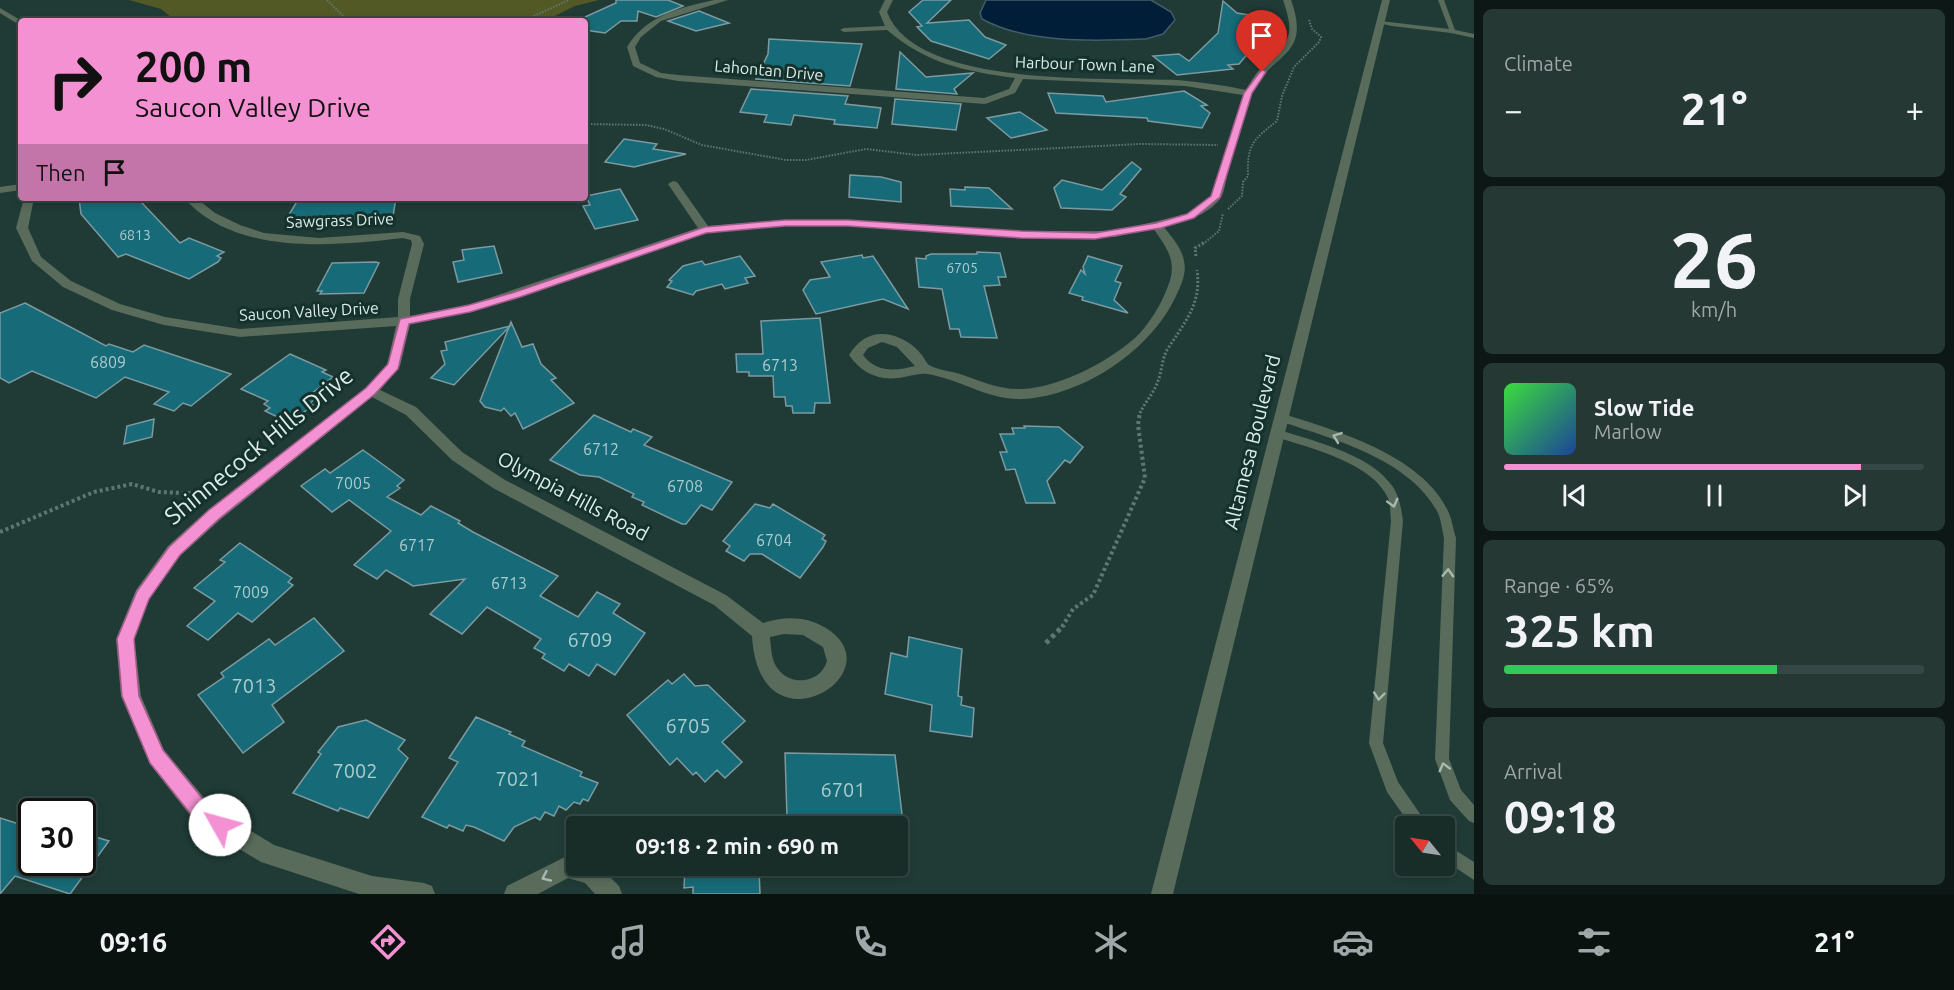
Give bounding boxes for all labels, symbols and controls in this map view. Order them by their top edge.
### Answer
pin [1236,10,1287,72]
icon: arrive [1245,19,1278,52]
icon: right [36,42,114,120]
text: 200 m [135,43,252,90]
text: Climate [1504,52,1573,75]
street label: Harbour Town Lane [1015,53,1155,75]
street label: Lahontan Drive [714,56,824,84]
text: 21° [1681,83,1747,134]
text: − [1504,91,1523,128]
text: + [1905,91,1924,128]
text: Saucon Valley Drive [135,92,371,122]
icon: arrive [98,156,131,189]
text: Then [36,160,86,185]
street label: Sawgrass Drive [286,209,394,231]
text: 26 [1670,215,1758,303]
house number: 6813 [119,227,151,243]
house number: 6705 [946,260,978,276]
street label: Saucon Valley Drive [239,298,379,324]
text: km/h [1691,298,1737,321]
street label: Altamesa Boulevard [1219,352,1284,532]
house number: 6809 [90,353,126,371]
house number: 6713 [762,356,798,374]
street label: Shinnecock Hills Drive [159,361,358,530]
text: Slow Tide [1594,395,1694,420]
text: Marlow [1594,420,1662,443]
one-way arrow [1332,431,1343,444]
house number: 6712 [583,440,619,458]
street label: Olympia Hills Road [494,446,653,545]
house number: 7005 [335,474,371,492]
house number: 6708 [667,477,703,495]
icon: previous [1558,479,1591,512]
icon: pause [1698,479,1731,512]
icon: next [1838,479,1871,512]
one-way arrow [1386,497,1398,508]
house number: 6704 [756,531,792,549]
house number: 6717 [399,536,435,554]
one-way arrow [1442,568,1455,577]
house number: 6713 [491,574,527,592]
text: Range · 65% [1504,574,1614,597]
house number: 7009 [233,583,269,601]
text: 325 km [1504,605,1655,656]
house number: 6709 [567,628,613,651]
house number: 7013 [231,674,277,697]
one-way arrow [1373,692,1386,701]
house number: 6705 [665,714,711,737]
house number: 7002 [332,759,378,782]
text: Arrival [1504,760,1562,783]
one-way arrow [1439,762,1452,772]
house number: 7021 [495,767,541,790]
house number: 6701 [820,778,866,801]
text: 09:18 [1504,791,1617,842]
position arrow [188,793,252,857]
speed limit sign: 30 [18,798,96,876]
north arrow [1395,816,1455,876]
map controls [1395,816,1455,876]
text: 09:18 · 2 min · 690 m [635,833,839,858]
one-way arrow [541,869,552,881]
icon: directions [367,921,409,963]
icon: music [608,921,650,963]
icon: phone [849,921,891,963]
icon: climate [1090,921,1132,963]
icon: car [1332,921,1374,963]
icon: filters [1573,921,1615,963]
text: 09:16 [100,927,167,957]
text: 21° [1814,927,1854,957]

